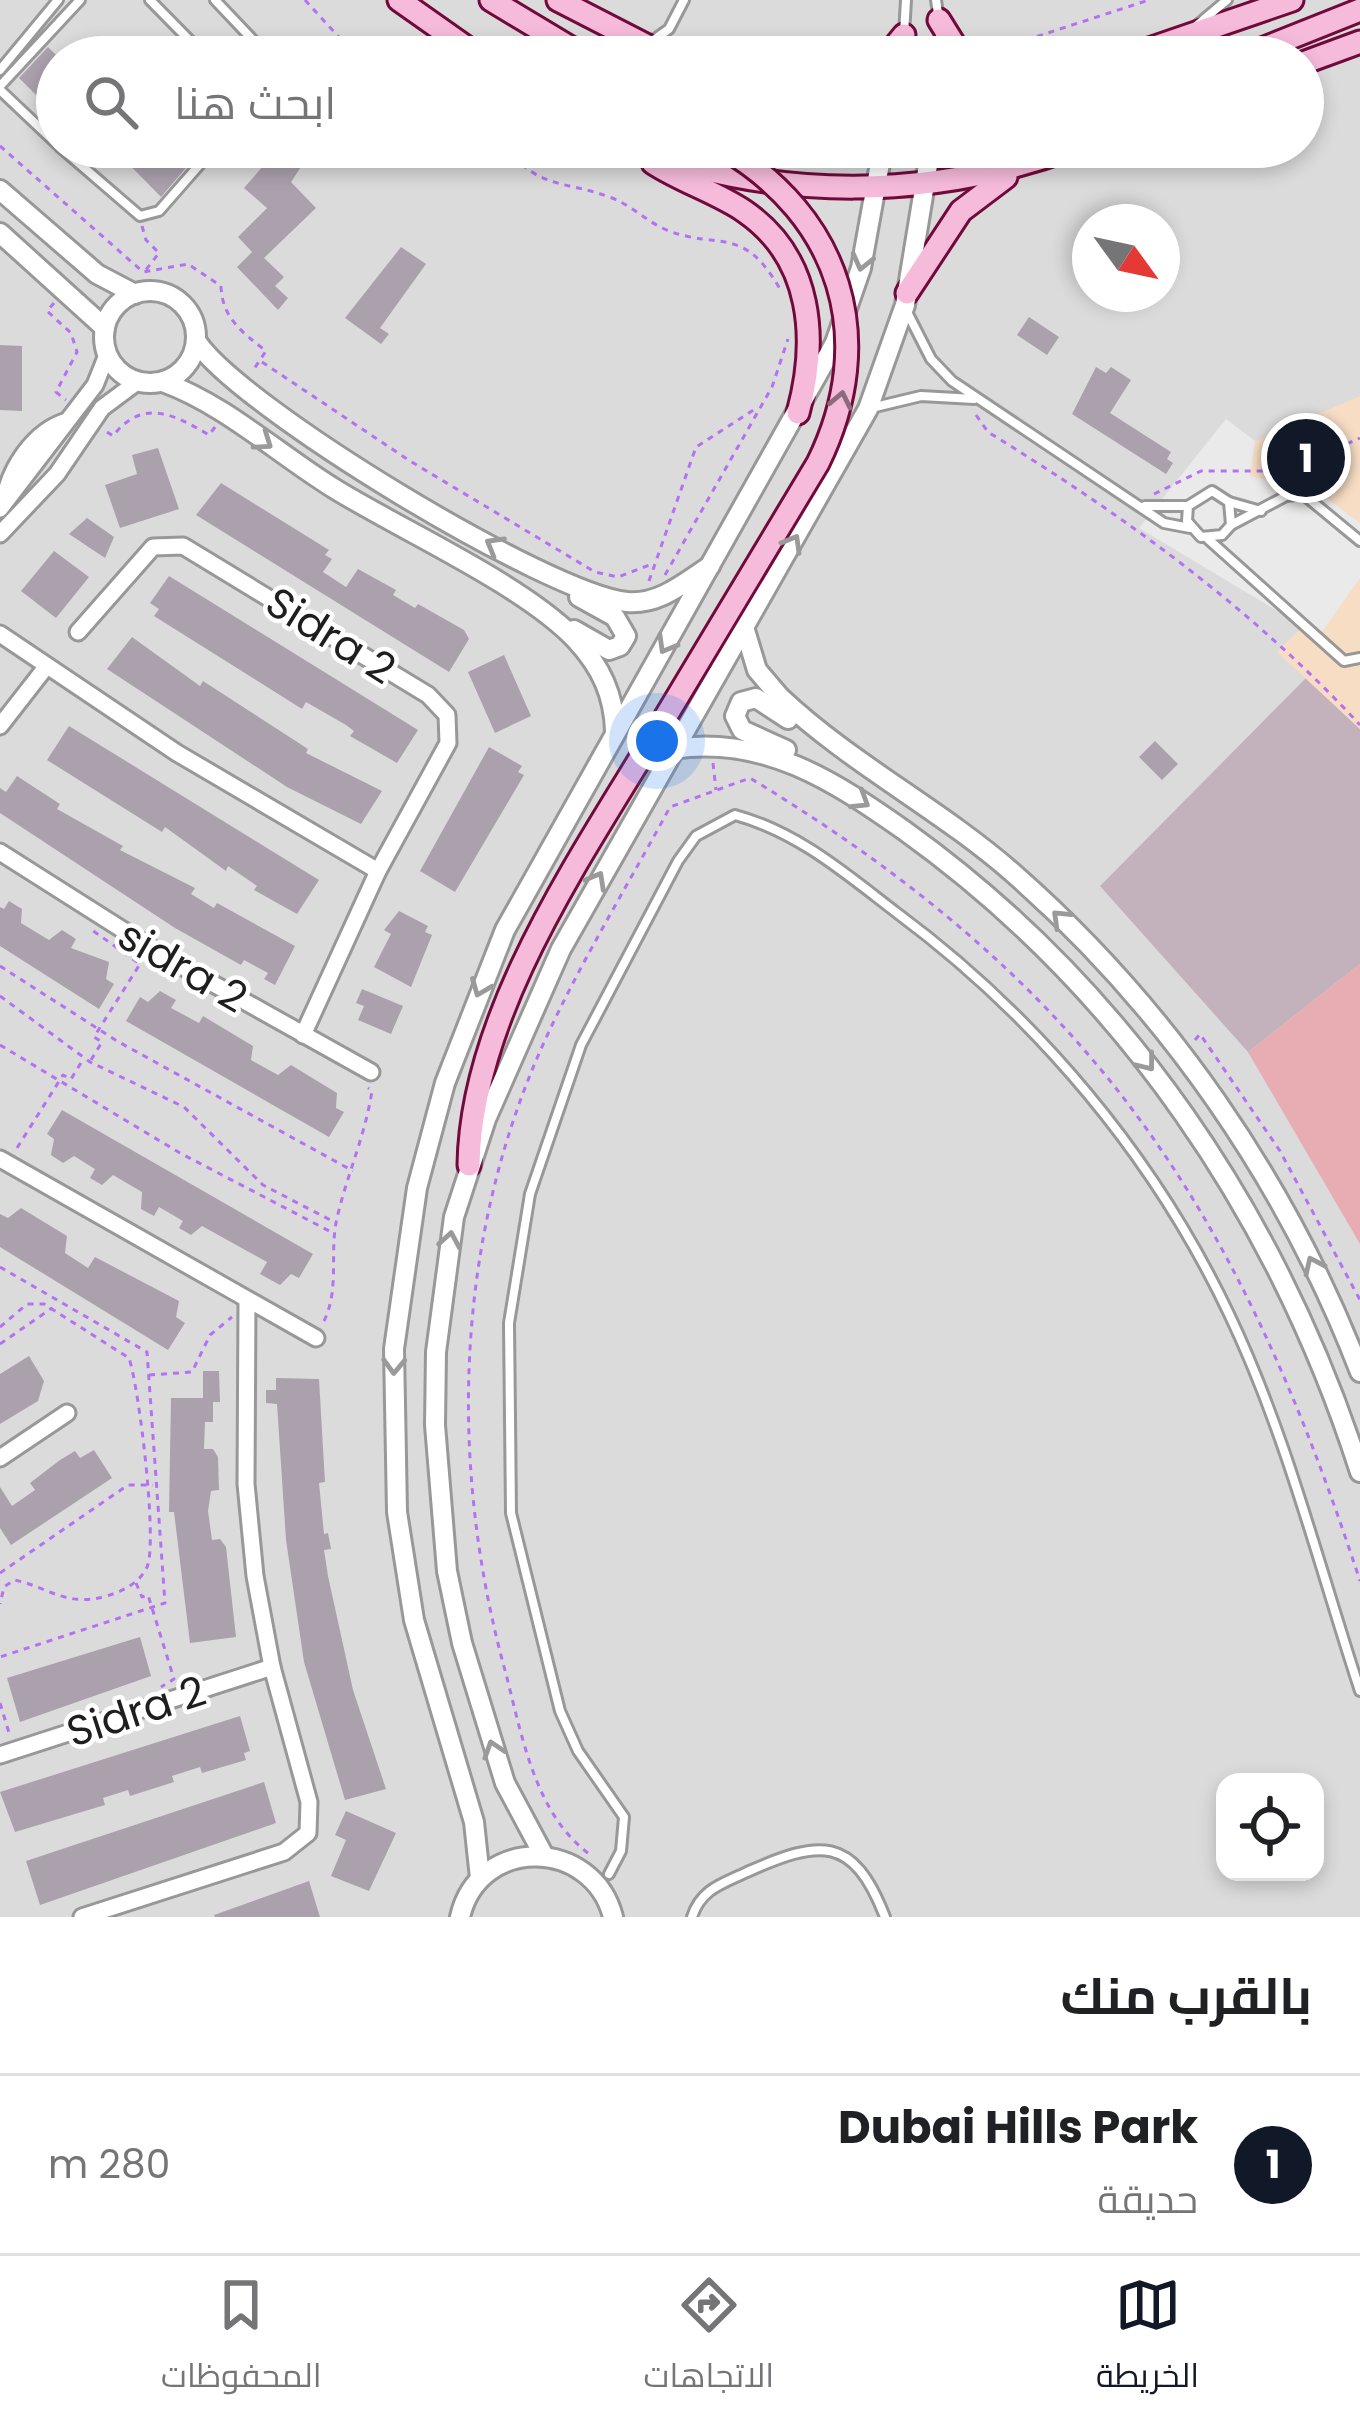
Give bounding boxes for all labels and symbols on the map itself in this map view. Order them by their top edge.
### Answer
north arrow [1072,204,1180,312]
one-way arrow [851,251,876,272]
one-way arrow [828,390,853,410]
pin: 1 [1267,413,1345,503]
one-way arrow [250,427,272,449]
one-way arrow [779,534,801,556]
one-way arrow [485,537,507,560]
street label: Sidra 2 [255,573,407,698]
one-way arrow [658,633,681,654]
your location [627,711,687,771]
one-way arrow [848,787,870,810]
one-way arrow [583,872,606,893]
street label: sidra 2 [107,906,258,1027]
one-way arrow [1052,910,1074,932]
one-way arrow [470,976,494,997]
one-way arrow [1133,1050,1154,1072]
one-way arrow [437,1230,462,1250]
one-way arrow [1304,1256,1327,1277]
one-way arrow [381,1357,407,1376]
street label: Sidra 2 [59,1661,213,1762]
one-way arrow [483,1739,508,1760]

